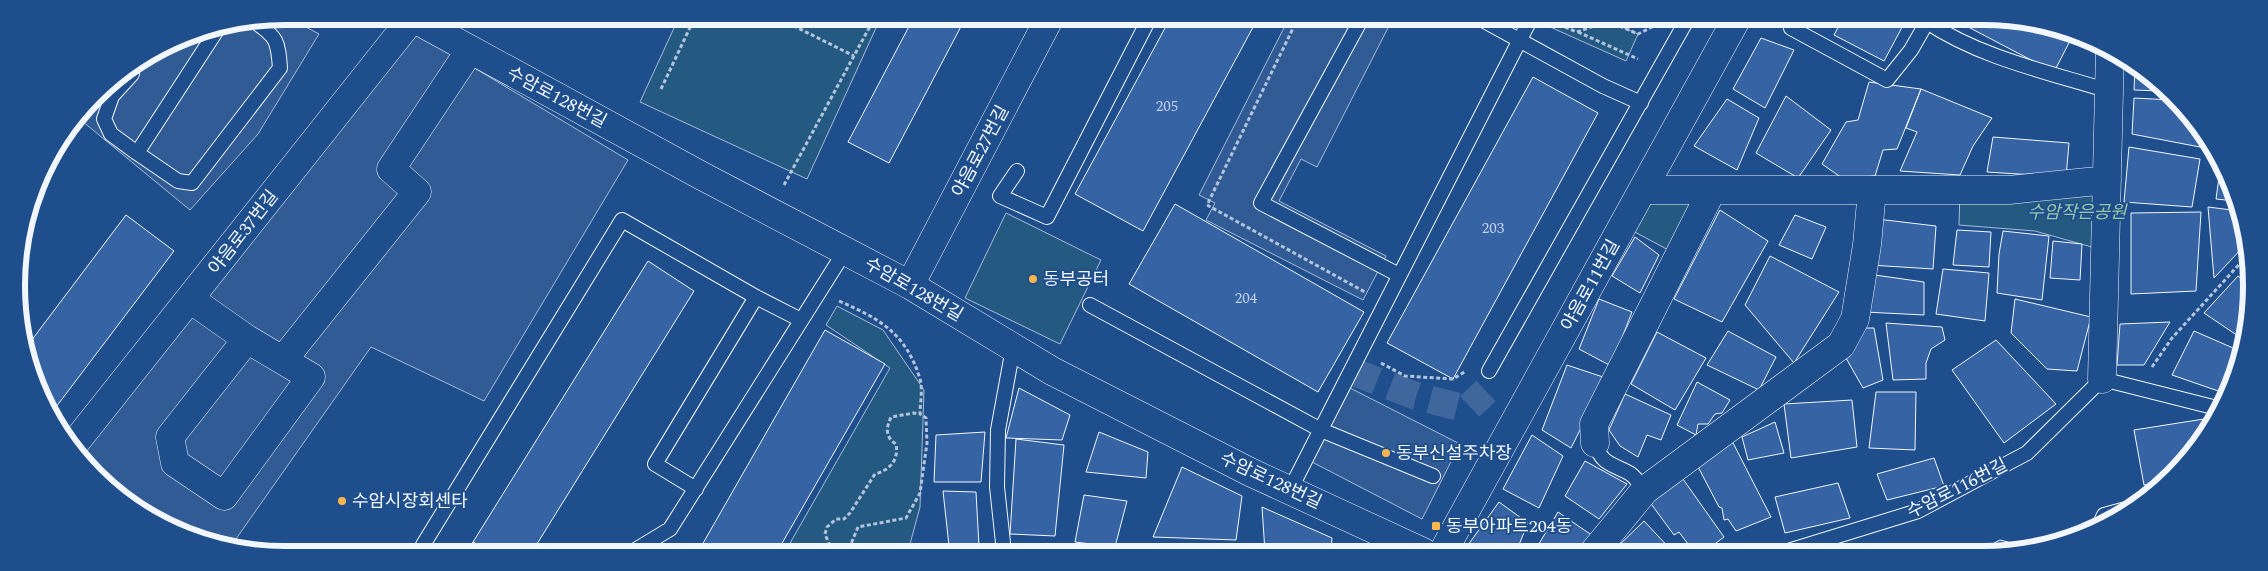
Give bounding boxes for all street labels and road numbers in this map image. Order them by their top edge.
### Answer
street label: 수암로128번길 [502,60,612,135]
street label: 야음로27번길 [945,100,1016,202]
street label: 야음로37번길 [202,184,285,280]
street label: 야음로11번길 [1554,235,1627,336]
street label: 수암로128번길 [859,250,968,329]
street label: 수암로128번길 [1215,445,1326,516]
street label: 수암로116번길 [1902,451,2012,525]

